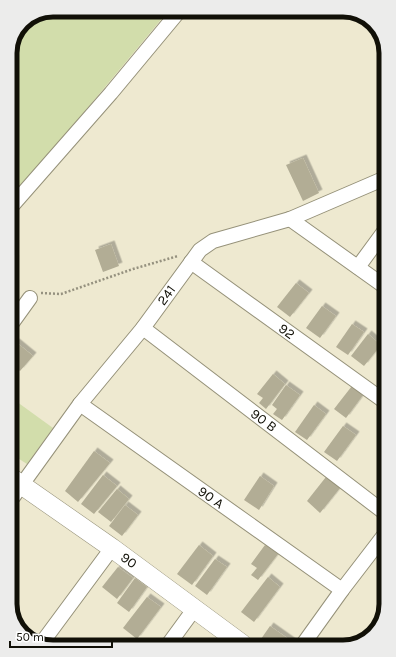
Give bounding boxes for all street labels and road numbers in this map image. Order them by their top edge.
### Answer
street label: 241 [153,282,179,309]
street label: 92 [275,320,298,343]
street label: 90 B [247,405,280,436]
street label: 90 A [194,482,227,512]
street label: 90 [117,549,140,572]

